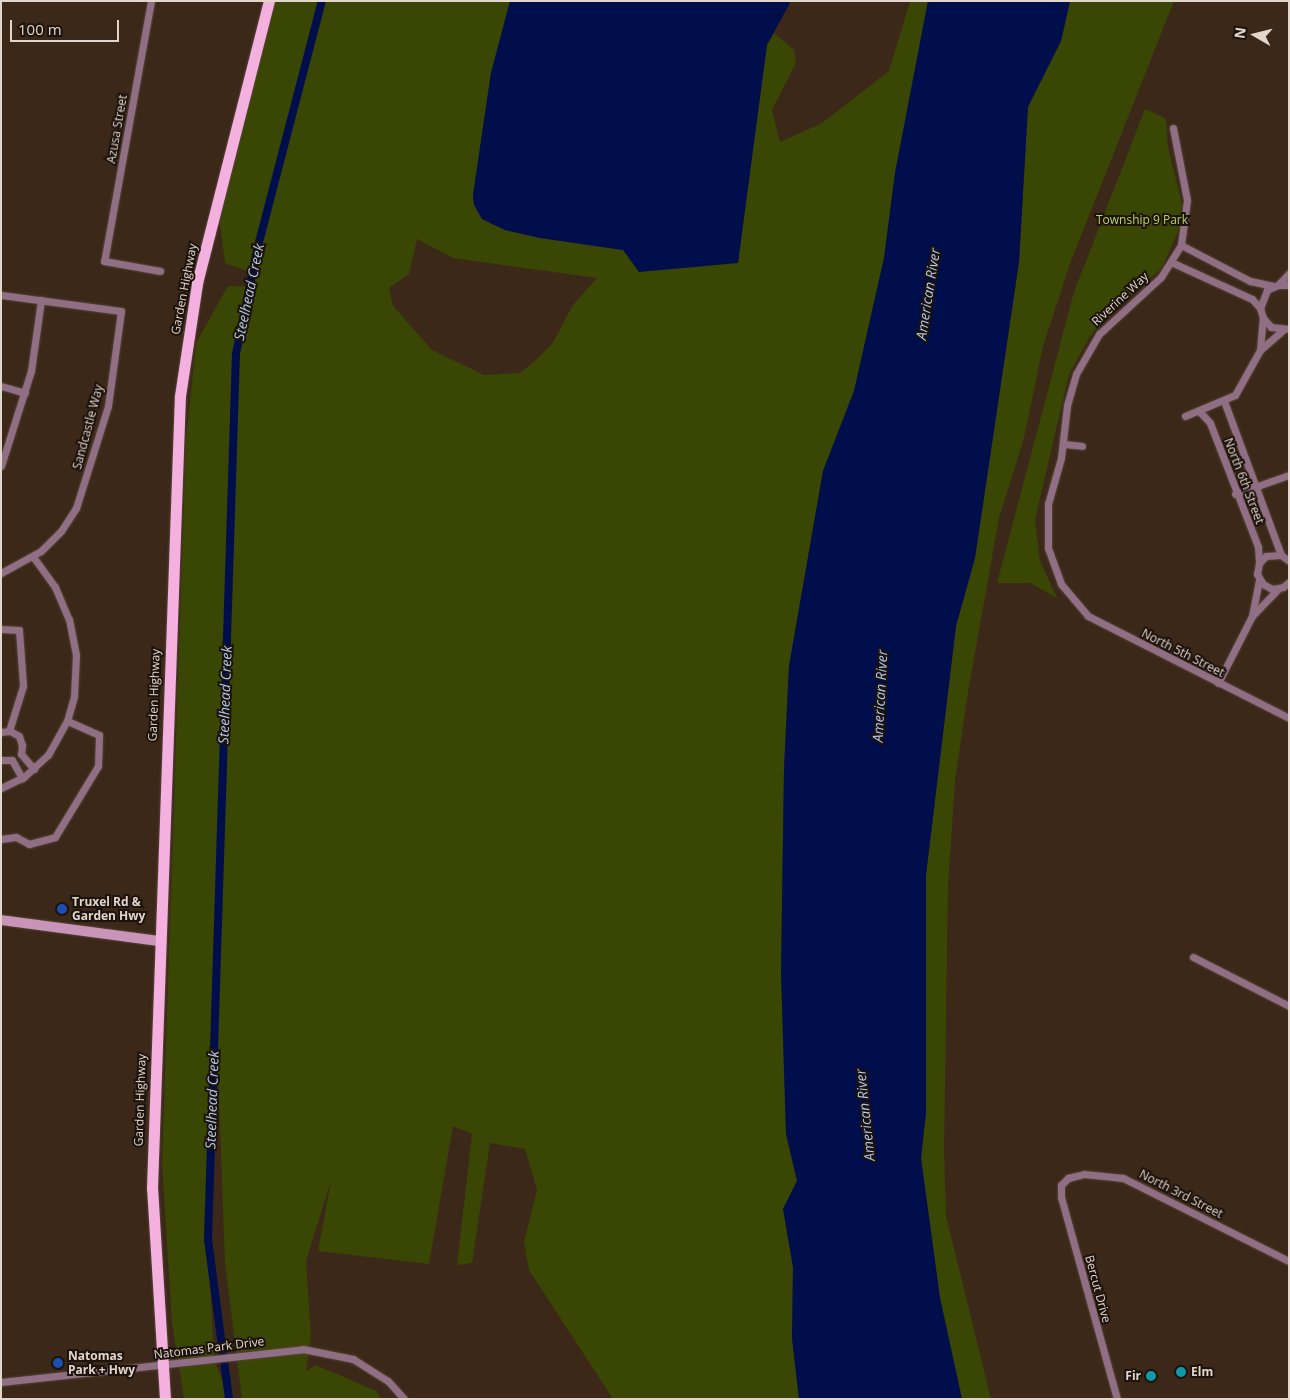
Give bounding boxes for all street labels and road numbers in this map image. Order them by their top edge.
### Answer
street label: Azusa Street [104,93,130,165]
street label: Garden Highway [168,242,200,336]
street label: Riverine Way [1089,269,1151,329]
street label: Sandcastle Way [70,383,106,471]
street label: North 6th Street [1221,436,1267,526]
street label: North 5th Street [1139,626,1227,680]
street label: Garden Highway [145,648,163,742]
street label: Garden Highway [131,1053,149,1147]
street label: North 3rd Street [1137,1167,1225,1221]
street label: Bercut Drive [1082,1254,1114,1324]
street label: Natomas Park Drive [153,1334,265,1362]

